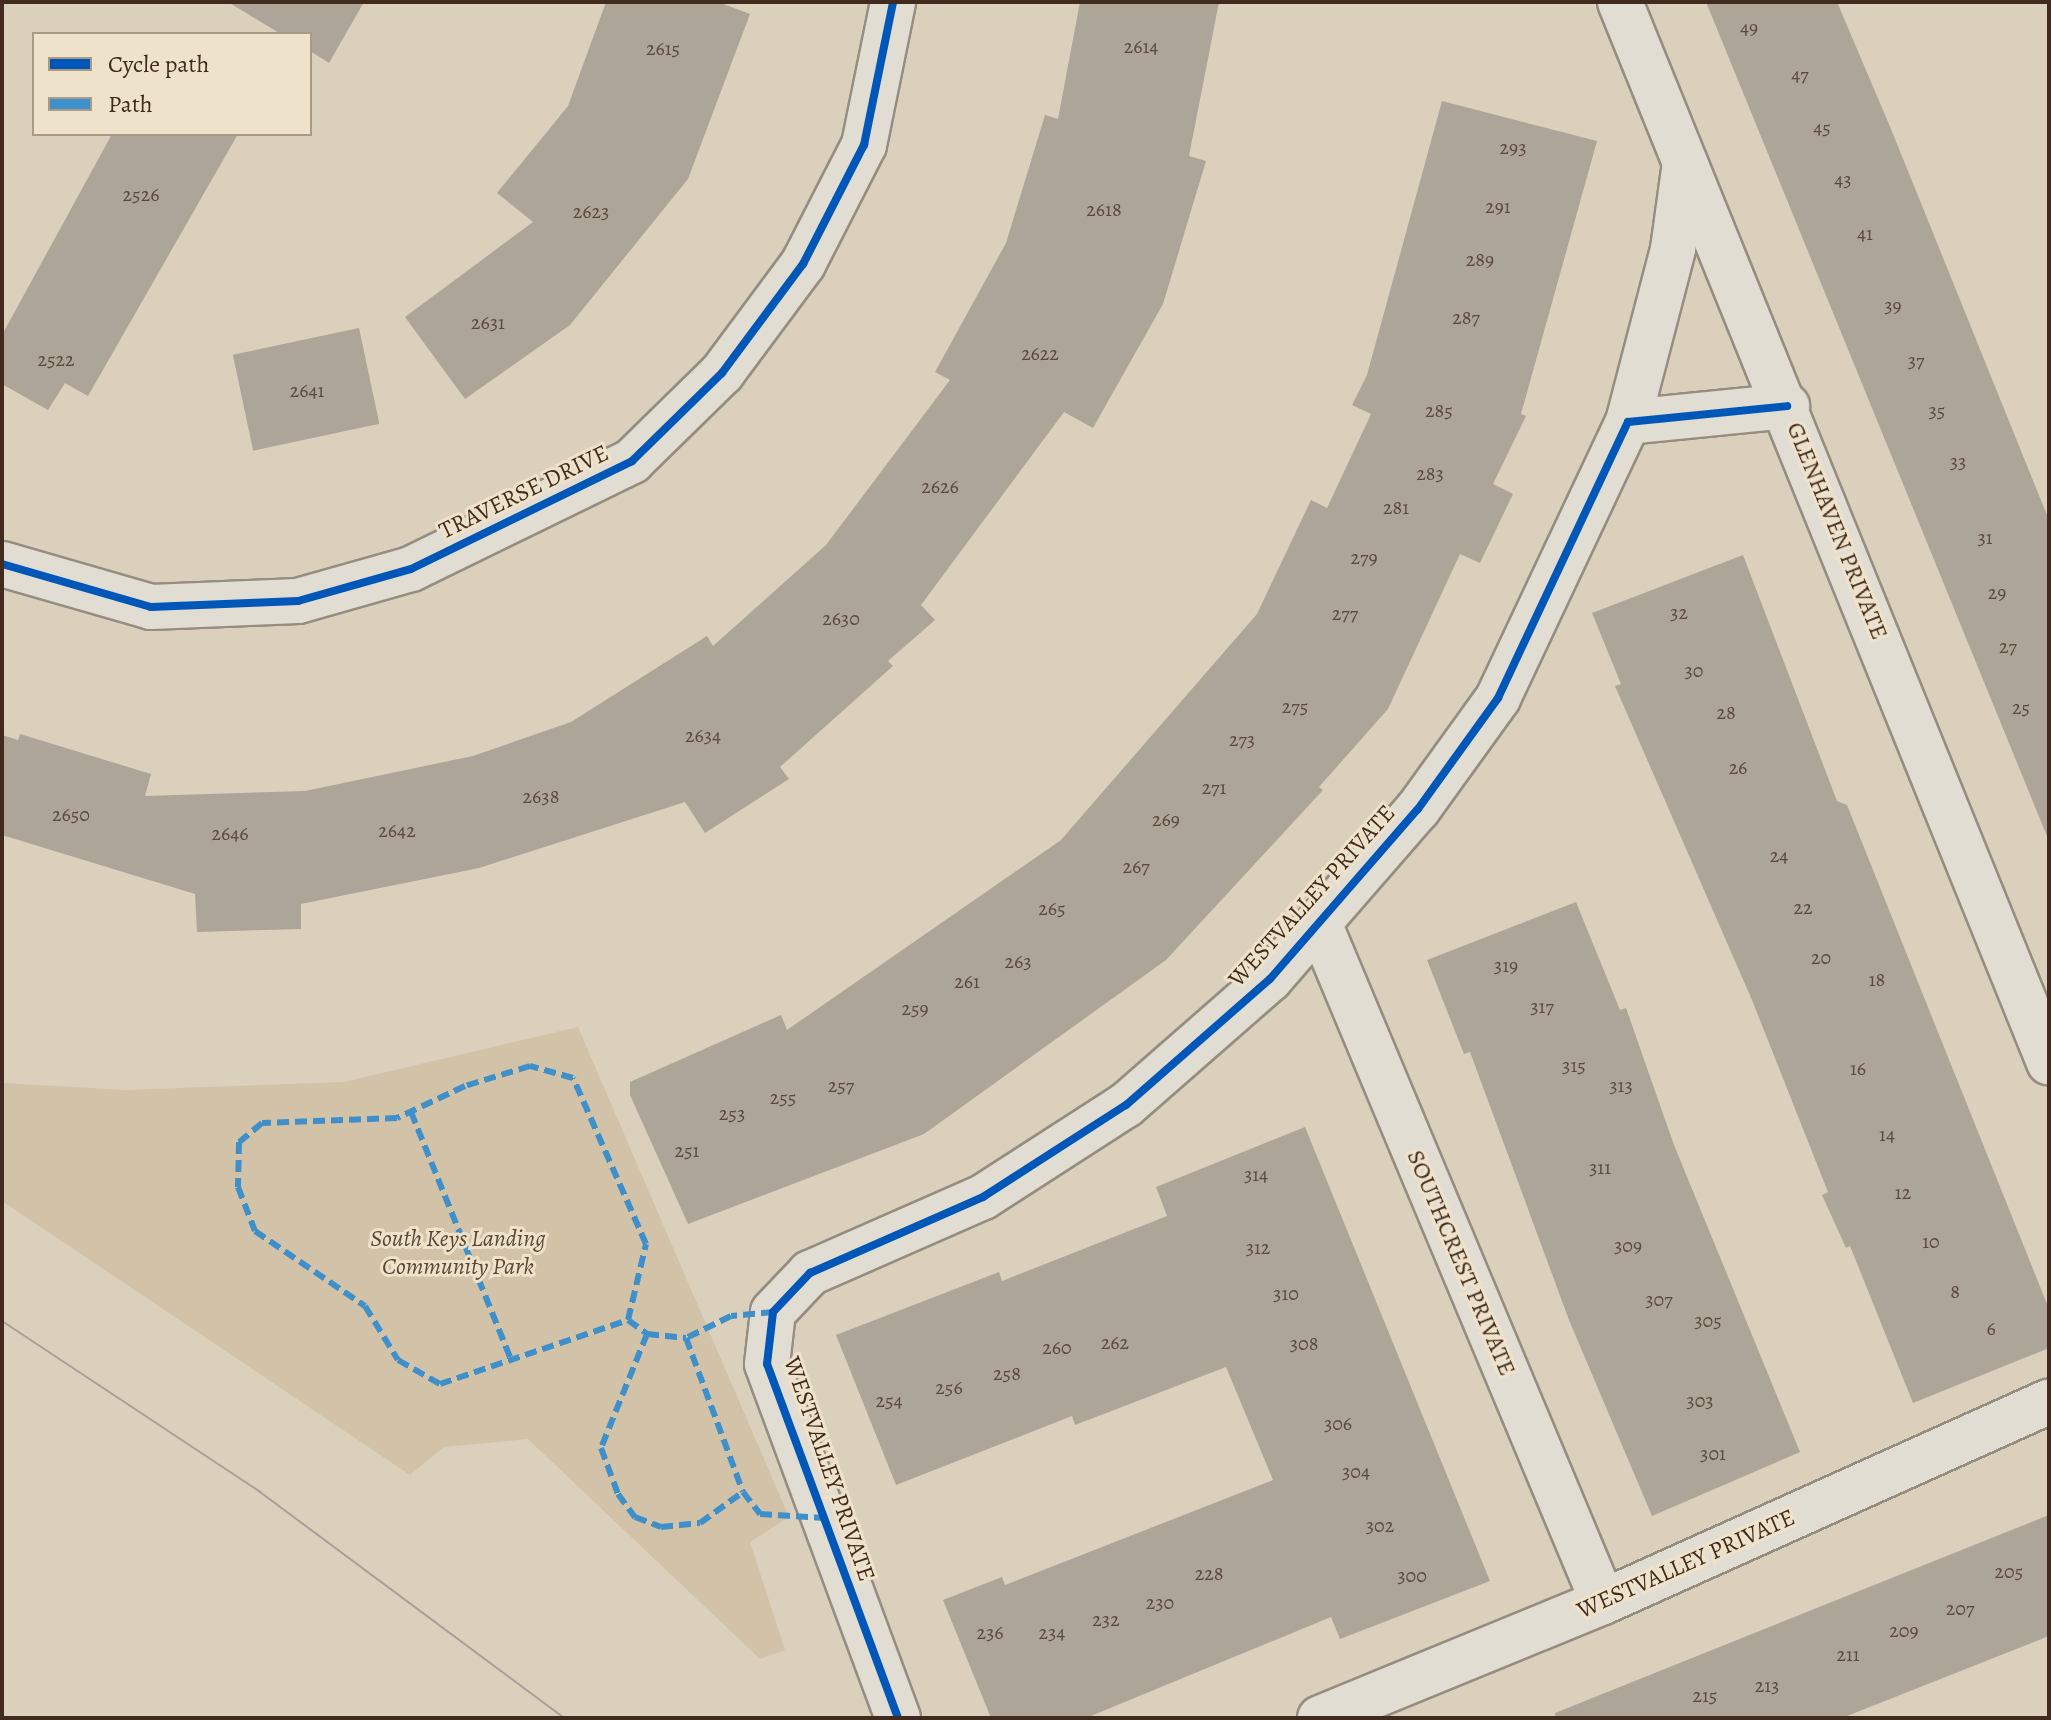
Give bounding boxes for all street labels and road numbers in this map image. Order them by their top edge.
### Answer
street label: GLENHAVEN PRIVATE [1780,418,1894,644]
street label: TRAVERSE DRIVE [435,439,613,545]
street label: WESTVALLEY PRIVATE [1223,799,1401,993]
street label: SOUTHCREST PRIVATE [1400,1146,1522,1380]
street label: WESTVALLEY PRIVATE [777,1353,881,1585]
street label: WESTVALLEY PRIVATE [1573,1503,1799,1625]

